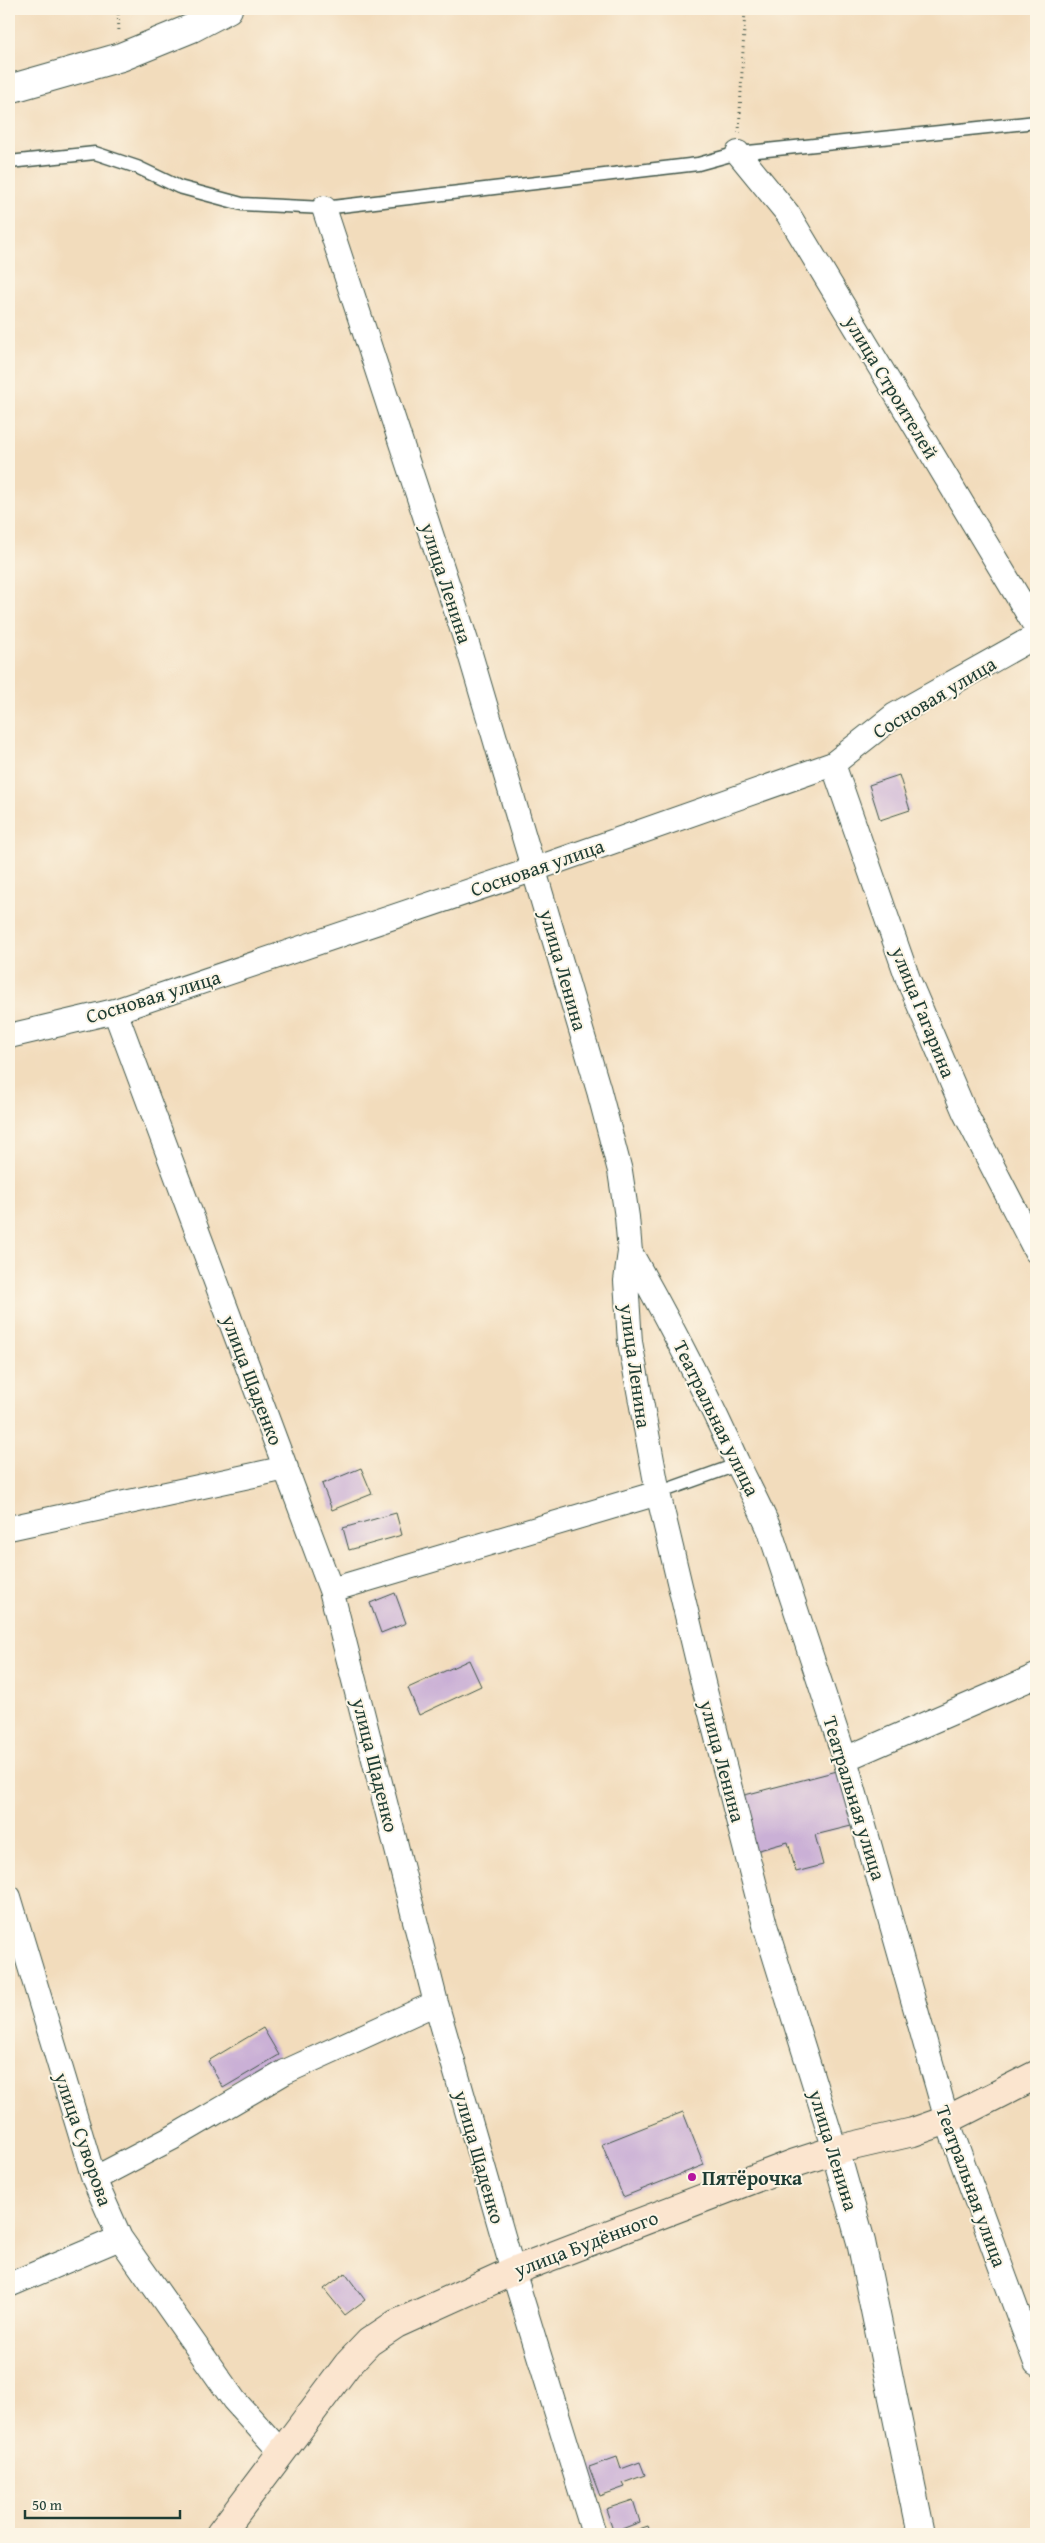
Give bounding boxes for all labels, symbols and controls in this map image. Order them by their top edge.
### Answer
street label: улица Строителей [837,309,946,464]
street label: улица Ленина [414,518,480,647]
street label: Сосновая улица [867,648,1002,745]
street label: Сосновая улица [466,830,608,903]
street label: улица Ленина [533,905,595,1035]
street label: улица Гагарина [884,941,964,1082]
street label: Сосновая улица [82,962,224,1030]
street label: улица Ленина [613,1301,659,1430]
street label: улица Щаденко [214,1310,291,1449]
street label: Театральная улица [667,1335,768,1501]
street label: улица Щаденко [345,1694,407,1835]
street label: улица Ленина [693,1696,753,1826]
street label: Театральная улица [816,1712,894,1884]
street label: улица Суворова [47,2067,121,2210]
street label: улица Ленина [802,2085,866,2215]
street label: улица Щаденко [447,2086,513,2227]
street label: Театральная улица [929,2101,1015,2271]
place label: Пятёрочка [702,2163,803,2192]
marker: Пятёрочка [686,2171,698,2183]
street label: улица Будённого [509,2202,662,2284]
scale bar [25,2488,180,2520]
text: 50 m [32,2494,63,2515]

